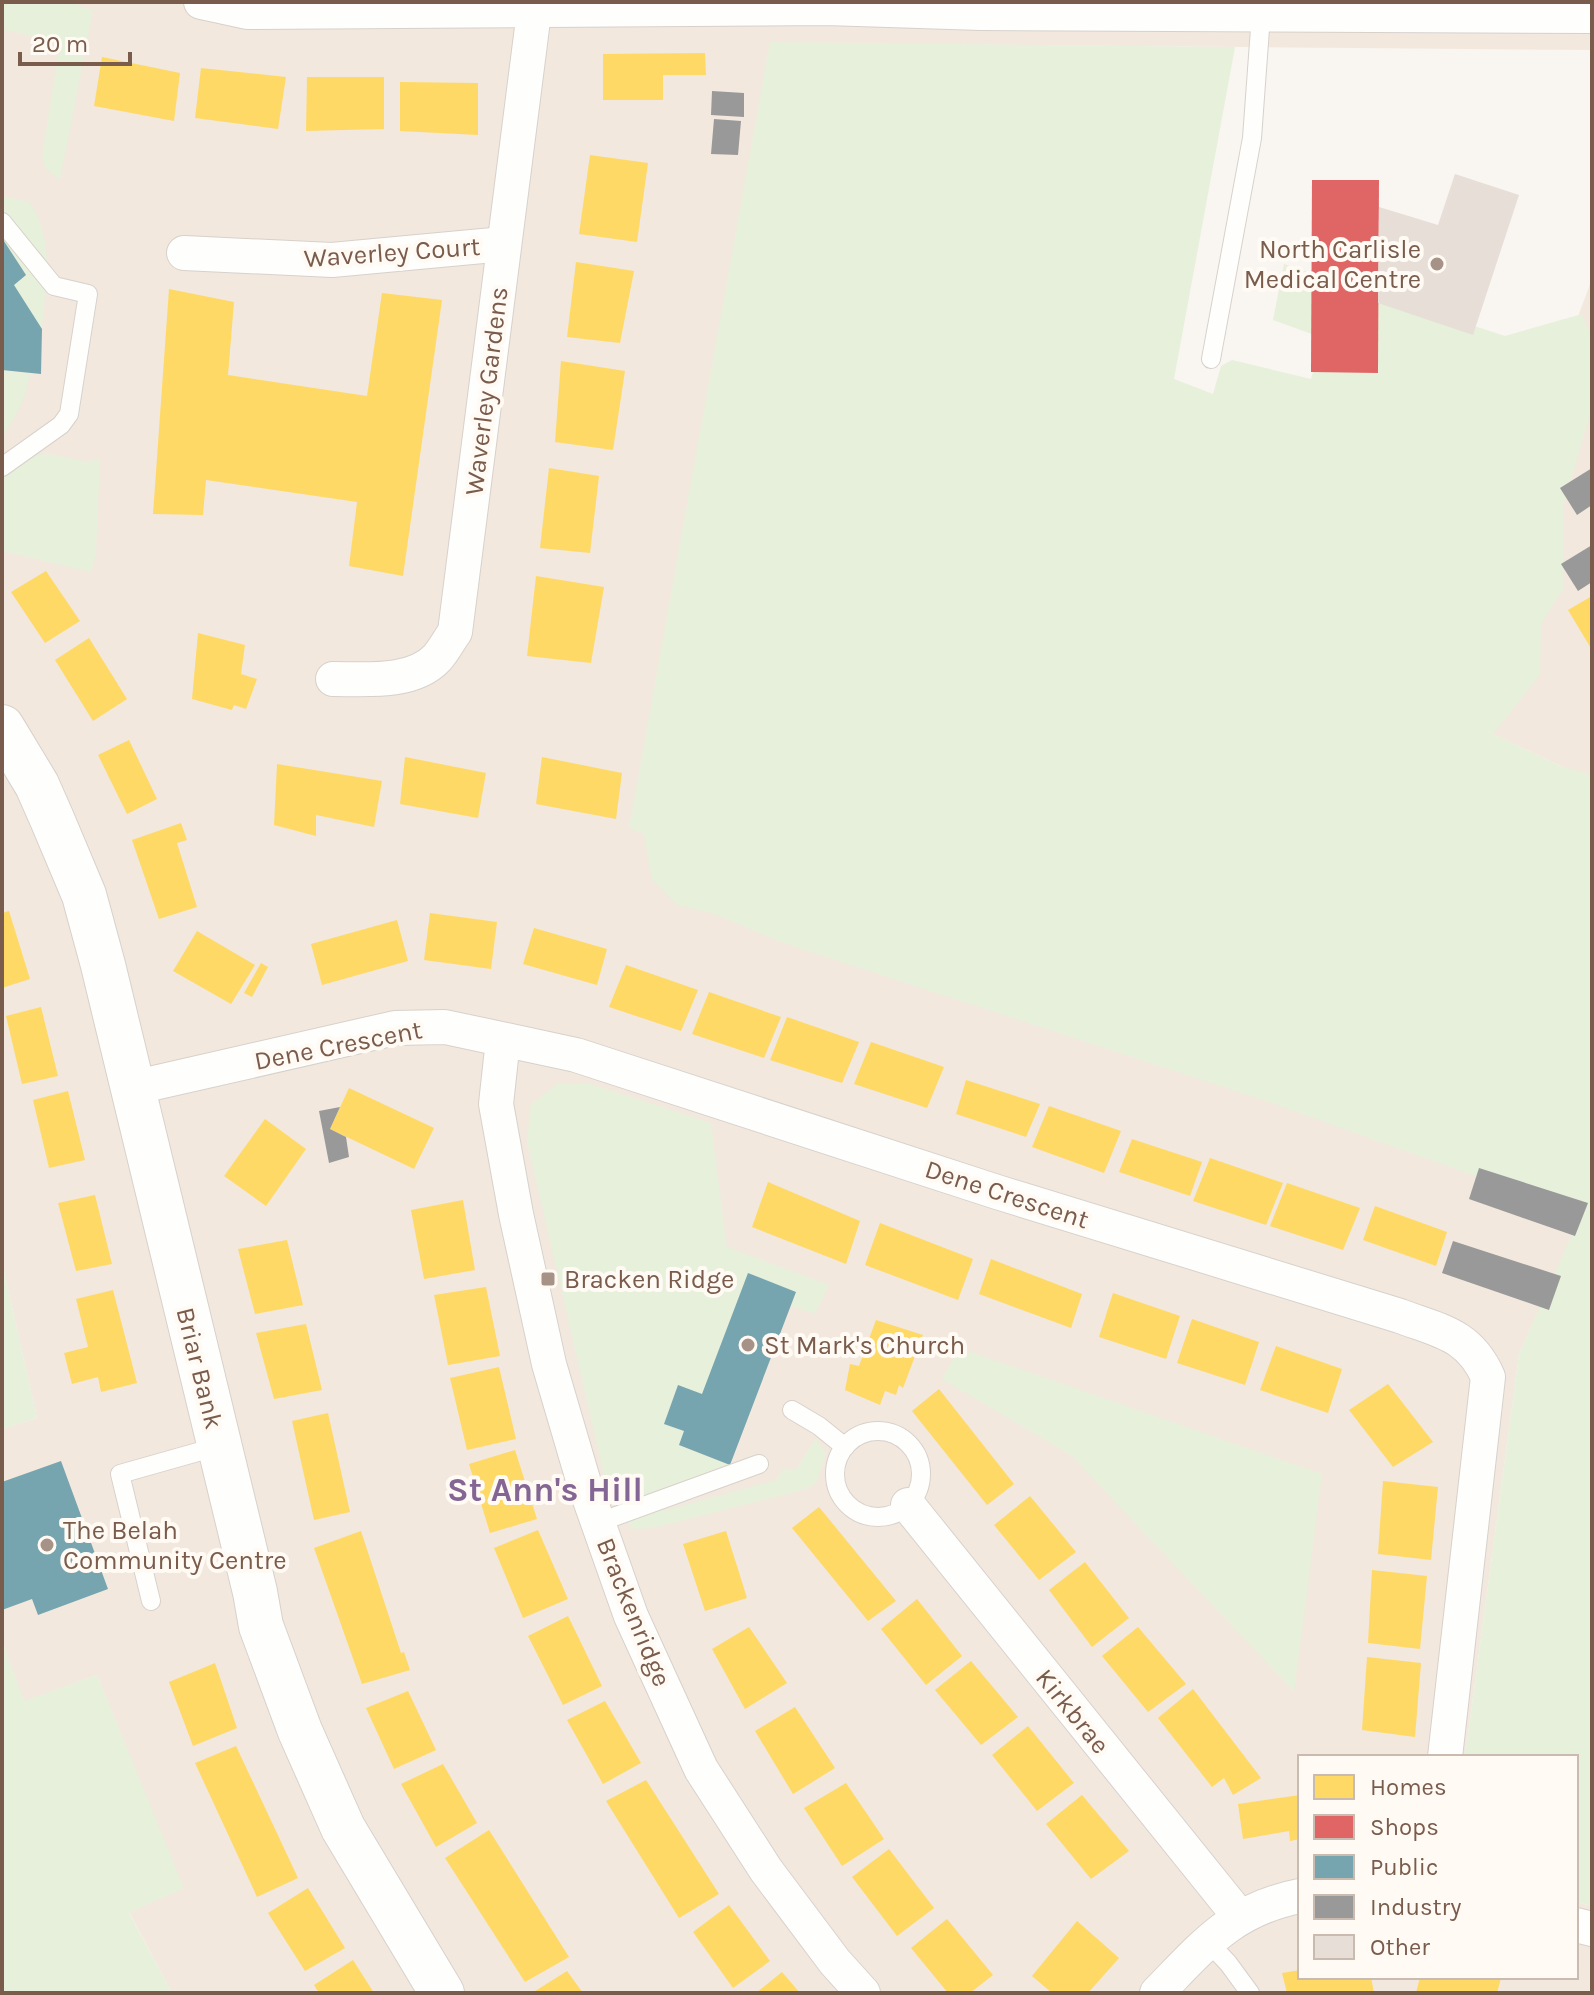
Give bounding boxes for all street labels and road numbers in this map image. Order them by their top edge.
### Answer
street label: Waverley Court [303,231,481,274]
street label: Waverley Gardens [458,285,515,497]
street label: Dene Crescent [252,1014,425,1077]
street label: Dene Crescent [921,1153,1093,1236]
street label: Briar Bank [169,1304,230,1432]
street label: Brackenridge [590,1533,677,1691]
street label: Kirkbrae [1029,1663,1116,1760]

